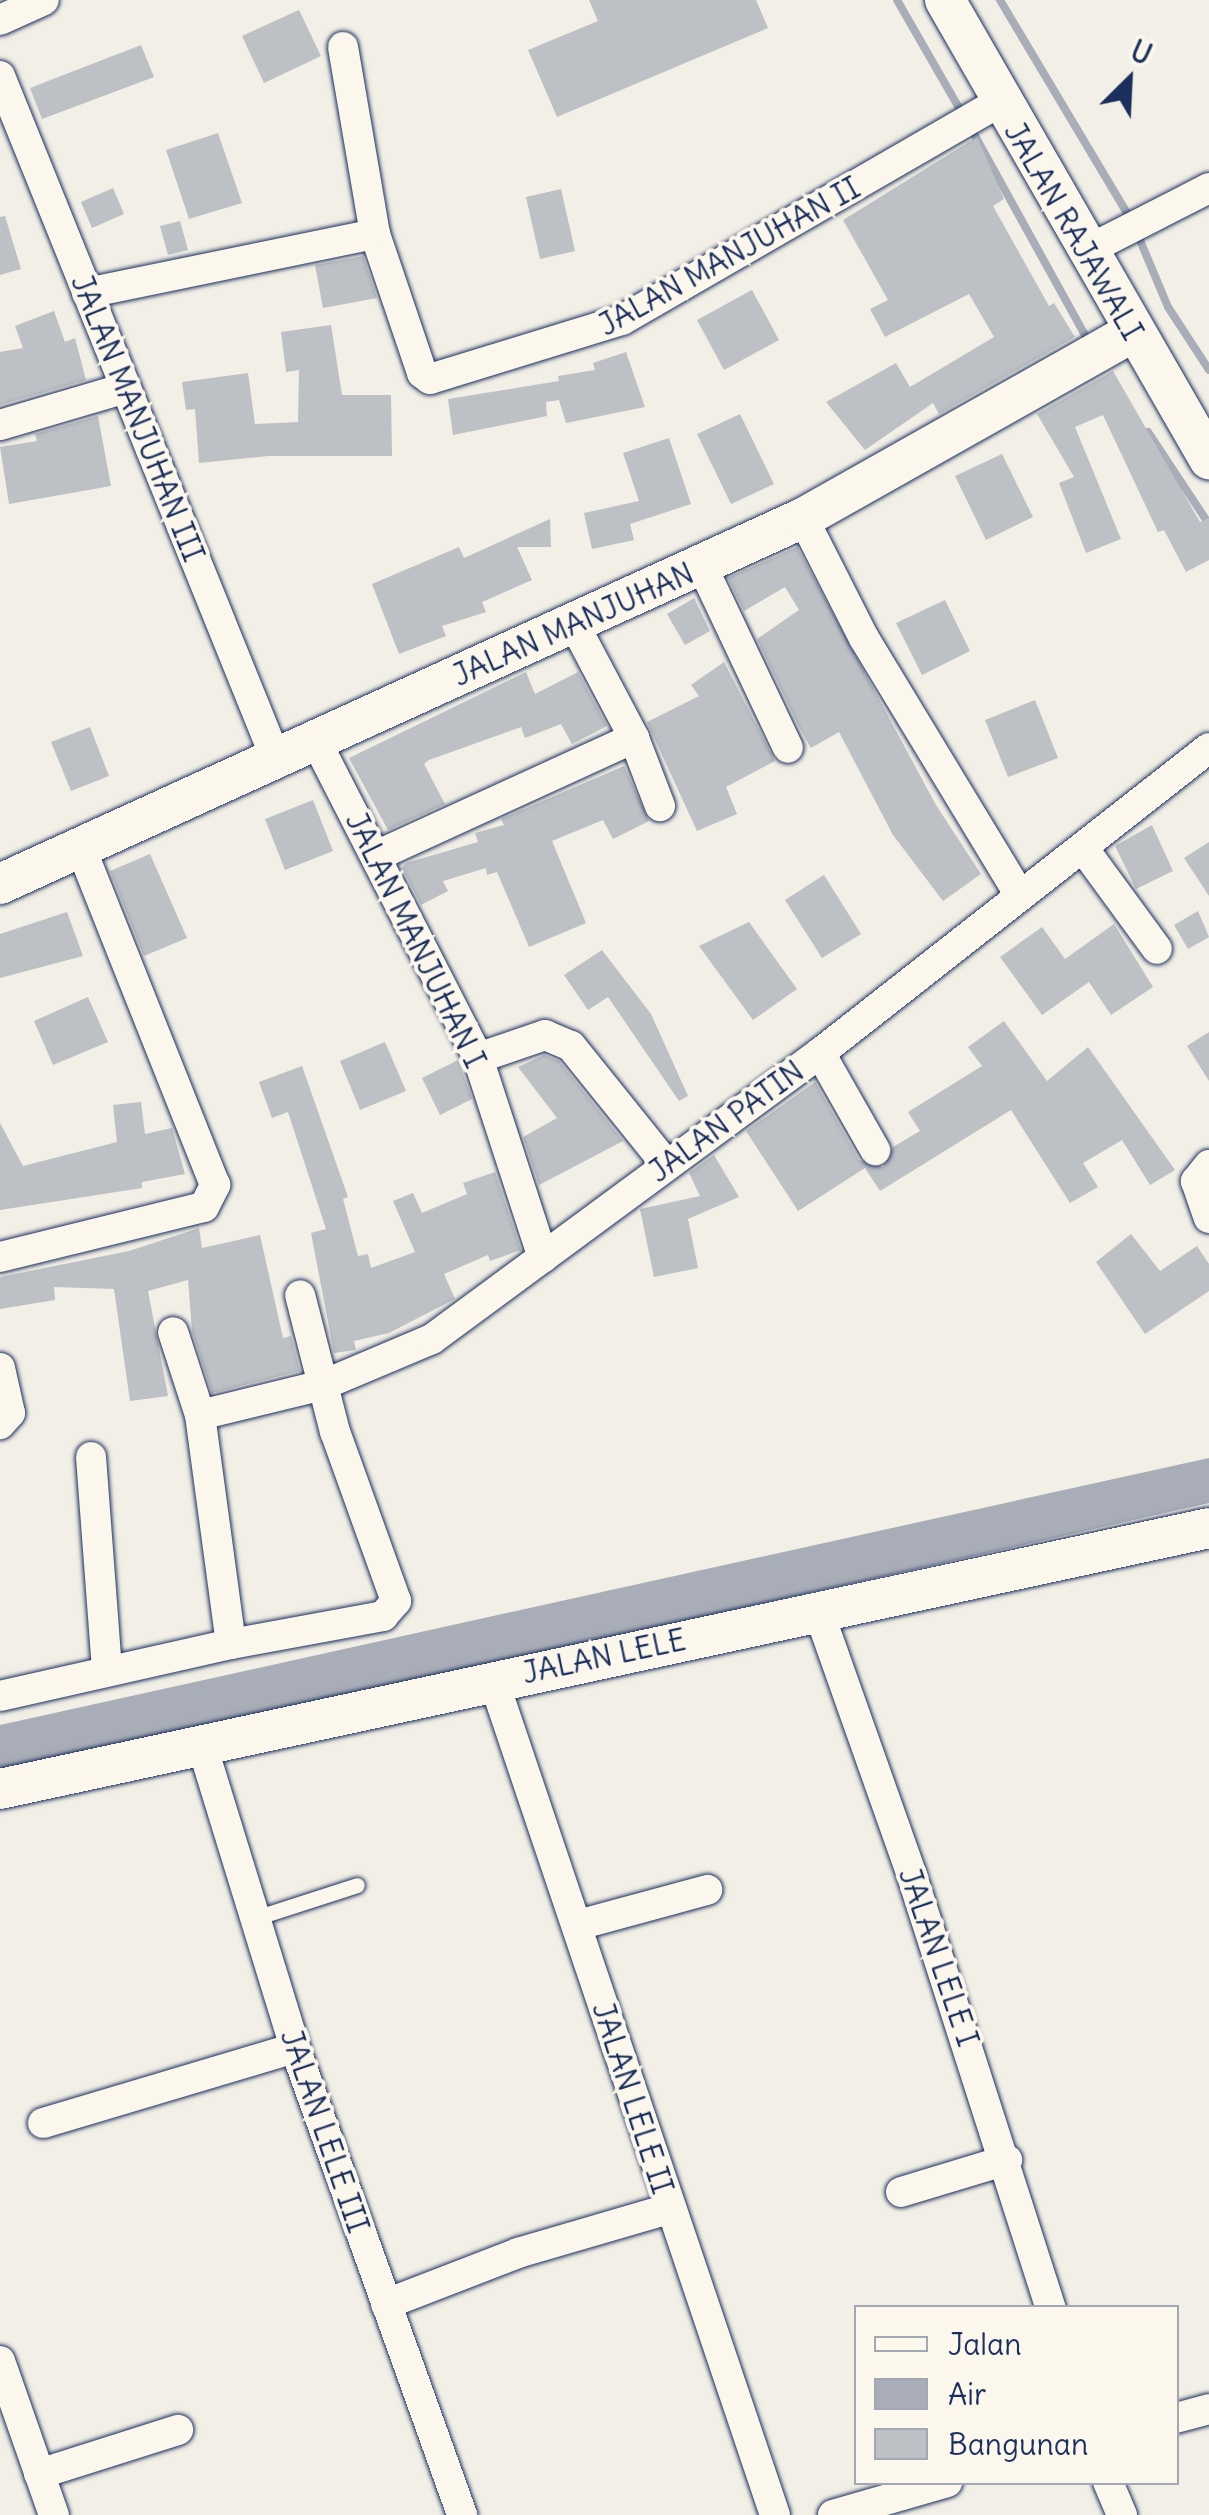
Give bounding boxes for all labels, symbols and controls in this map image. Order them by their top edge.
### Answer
north arrow [1079,30,1179,130]
text: U [1125,32,1157,73]
street label: JALAN RAJAWALI [997,116,1151,346]
street label: JALAN MANJUHAN II [592,169,866,343]
street label: JALAN MANJUHAN III [64,269,212,567]
street label: JALAN MANJUHAN [447,555,699,693]
street label: JALAN MANJUHAN I [338,806,494,1074]
street label: JALAN PATIN [642,1053,810,1189]
street label: JALAN LELE [519,1621,689,1691]
street label: JALAN LELE I [892,1863,986,2051]
street label: JALAN LELE II [585,1998,681,2198]
street label: JALAN LELE III [273,2025,377,2237]
legend [854,2305,1179,2485]
text: Jalan [948,2325,1022,2363]
text: Air [948,2375,986,2413]
text: Bangunan [948,2425,1088,2463]

